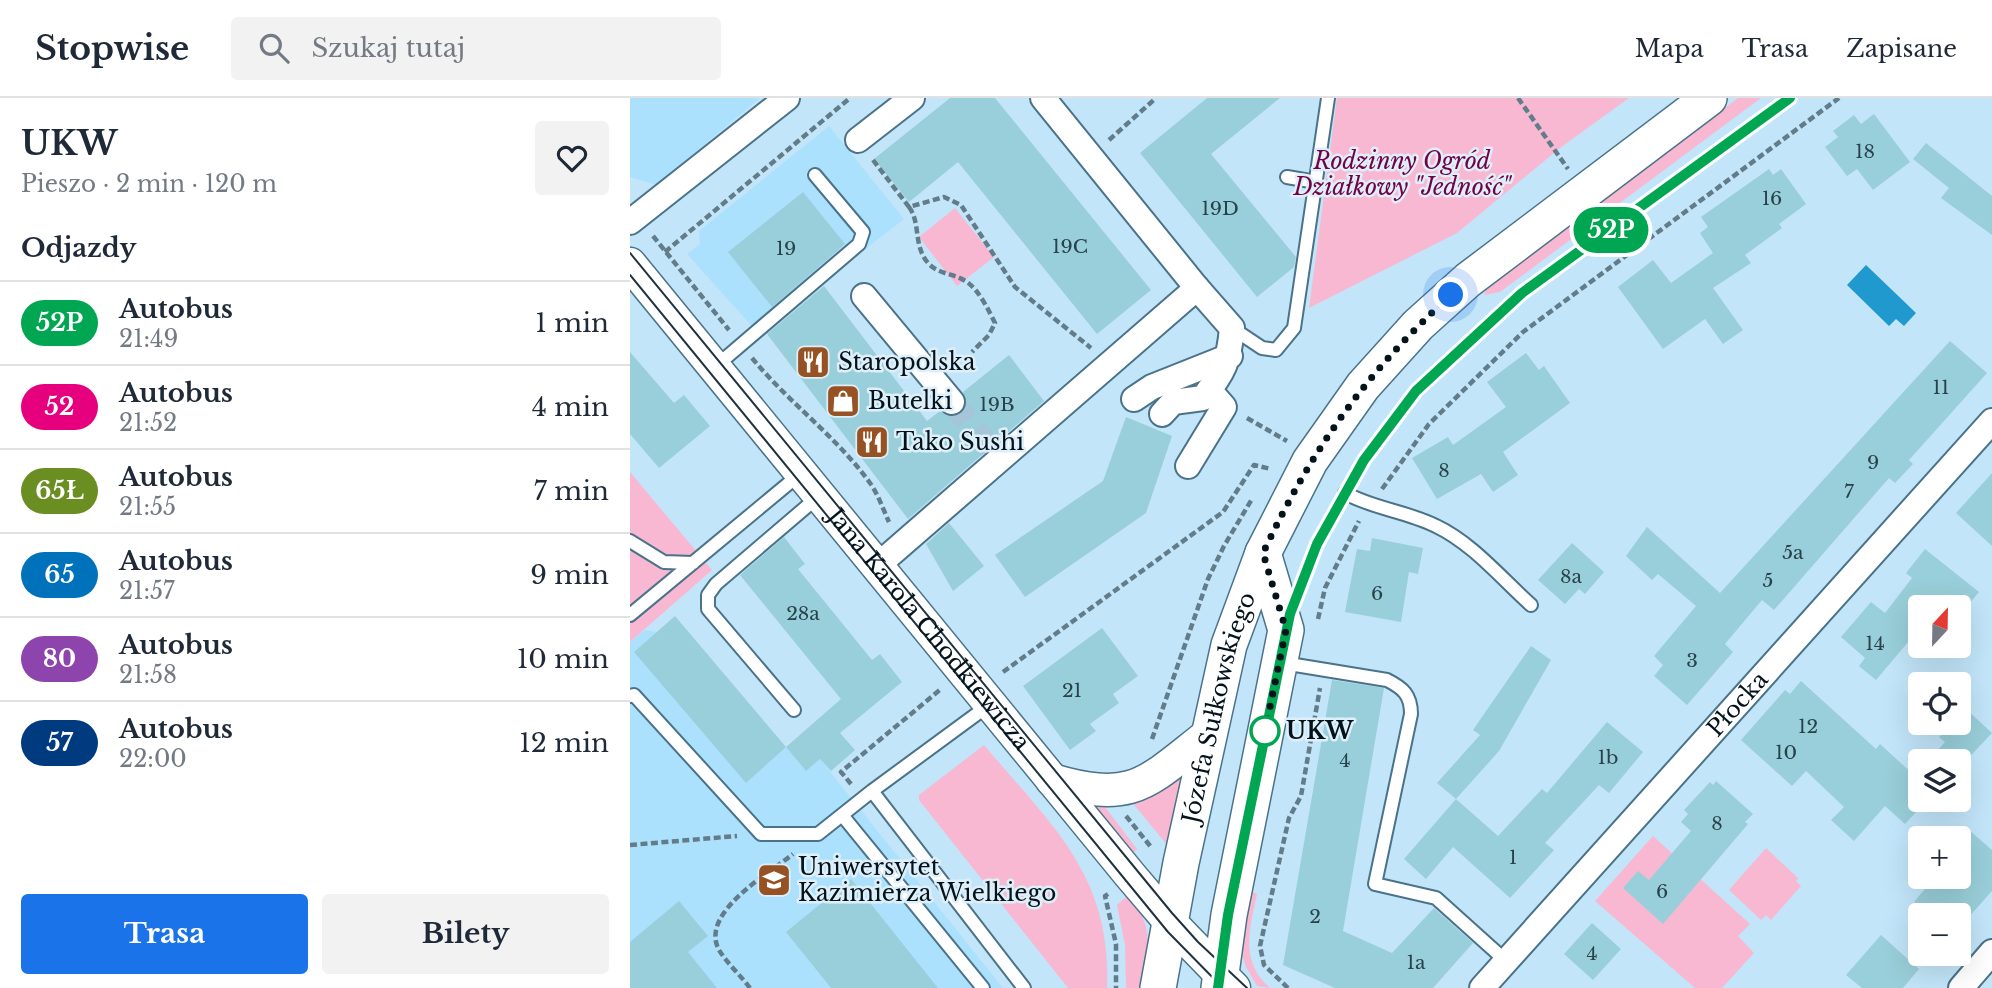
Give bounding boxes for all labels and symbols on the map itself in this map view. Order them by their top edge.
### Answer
house number: 18 [1855,140,1875,163]
park label: Rodzinny Ogród Działkowy "Jedność" [1292,147,1512,201]
house number: 16 [1762,187,1782,210]
house number: 19D [1201,197,1239,220]
line badge: 52P [1571,207,1651,253]
house number: 19C [1052,235,1088,258]
house number: 19 [776,237,796,260]
your location [1433,277,1468,312]
restaurant icon: Staropolska [794,343,832,381]
place label: Staropolska [838,348,976,376]
house number: 11 [1933,376,1949,399]
shop icon: Butelki [824,382,862,420]
place label: Butelki [868,387,952,415]
house number: 19B [979,393,1015,416]
restaurant icon: Tako Sushi [853,423,891,461]
place label: Tako Sushi [896,428,1024,456]
house number: 9 [1867,451,1879,474]
house number: 8 [1438,459,1450,482]
house number: 7 [1844,480,1854,503]
street label: Jana Karola Chodkiewicza [820,500,1036,756]
house number: 5a [1782,541,1804,564]
house number: 8a [1560,565,1582,588]
house number: 5 [1763,569,1773,592]
house number: 6 [1371,582,1383,605]
street label: Józefa Sułkowskiego [1176,588,1261,829]
north arrow [1908,595,1970,658]
house number: 28a [786,602,820,625]
house number: 14 [1865,632,1885,655]
house number: 3 [1686,649,1698,672]
street label: Płocka [1701,666,1774,742]
house number: 21 [1062,679,1082,702]
house number: 12 [1798,715,1818,738]
marker: UKW [1250,716,1280,746]
place label: UKW [1286,717,1354,745]
house number: 10 [1775,741,1797,764]
house number: 1b [1598,746,1618,769]
house number: 4 [1339,749,1351,772]
house number: 8 [1711,812,1723,835]
house number: 1 [1509,846,1517,869]
place label: Uniwersytet Kazimierza Wielkiego [798,853,1056,907]
school or university icon: Uniwersytet Kazimierza Wielkiego [755,861,793,899]
house number: 6 [1656,880,1668,903]
house number: 2 [1309,905,1321,928]
house number: 4 [1586,942,1598,965]
house number: 1a [1406,951,1426,974]

